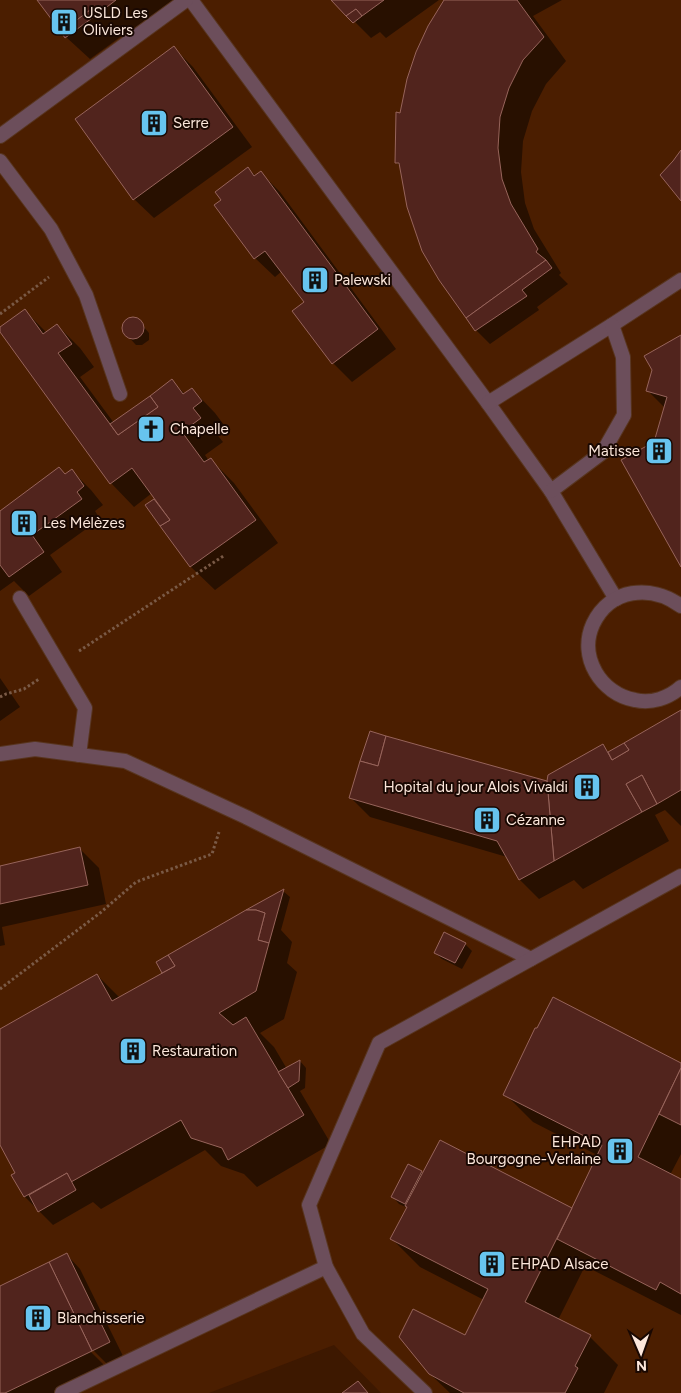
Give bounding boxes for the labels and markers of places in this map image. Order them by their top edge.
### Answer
place label: USLD Les Oliviers [83,4,148,39]
building icon: USLD Les Oliviers [49,7,79,37]
building icon: Serre [139,108,169,138]
place label: Serre [173,114,209,132]
building icon: Palewski [300,265,330,295]
place label: Palewski [334,271,391,289]
church icon: Chapelle [136,414,166,444]
place label: Chapelle [170,420,229,438]
building icon: Matisse [644,436,674,466]
place label: Matisse [588,442,640,460]
building icon: Les Mélèzes [9,508,39,538]
place label: Les Mélèzes [43,514,125,532]
building icon: Hopital du jour Alois Vivaldi [572,772,602,802]
place label: Hopital du jour Alois Vivaldi [384,778,568,796]
building icon: Cézanne [472,805,502,835]
place label: Cézanne [506,811,565,829]
building icon: Restauration [118,1036,148,1066]
place label: Restauration [152,1042,237,1060]
place label: EHPAD Bourgogne-Verlaine [467,1133,601,1168]
building icon: EHPAD Bourgogne-Verlaine [605,1136,635,1166]
building icon: EHPAD Alsace [477,1249,507,1279]
place label: EHPAD Alsace [511,1255,608,1273]
building icon: Blanchisserie [23,1303,53,1333]
place label: Blanchisserie [57,1309,144,1327]

